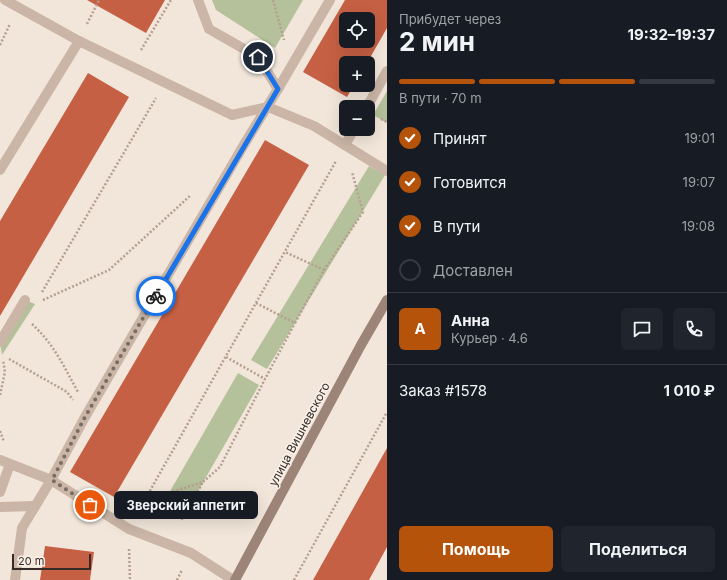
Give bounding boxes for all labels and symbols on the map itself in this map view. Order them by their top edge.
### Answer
pin [241,40,275,74]
courier [136,276,176,316]
street label: улица Вишневского [265,379,333,489]
pin [73,488,107,522]
callout: Зверский аппетит [114,491,258,519]
scale bar [12,552,91,571]

